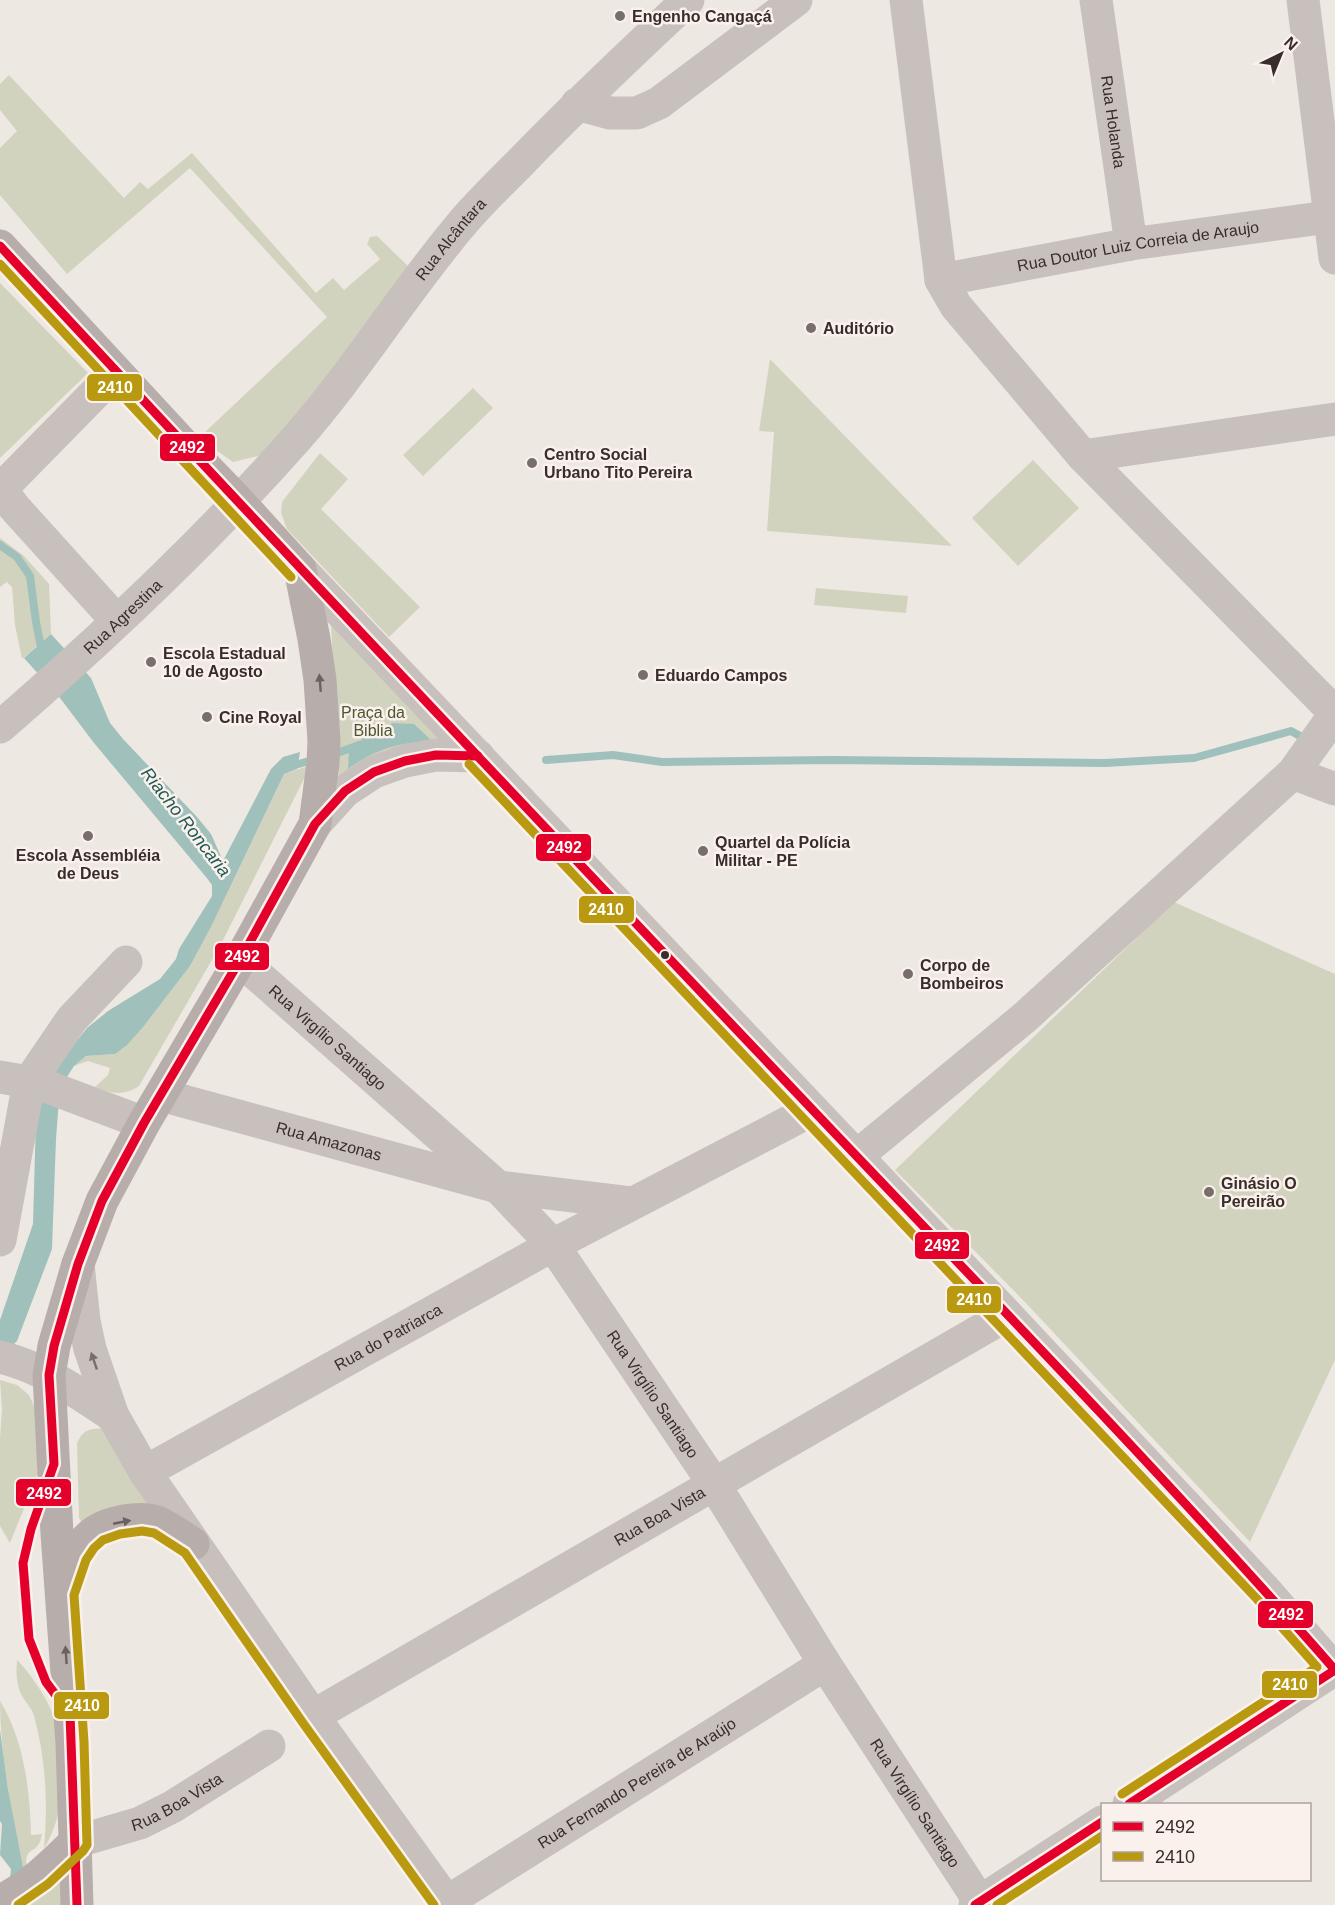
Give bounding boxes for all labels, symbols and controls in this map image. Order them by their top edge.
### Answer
place label: Engenho Cangaçá [632,8,772,25]
marker: Engenho Cangaçá [613,9,627,23]
north arrow [1251,24,1311,84]
text: N [1281,33,1301,54]
street label: Rua Holanda [1098,74,1128,169]
street label: Rua Alcântara [412,195,489,284]
street label: Rua Doutor Luiz Correia de Araujo [1016,219,1260,274]
place label: Auditório [823,320,894,337]
marker: Auditório [804,321,818,335]
line badge: 2410 [86,373,143,402]
text: 2410 [97,379,133,396]
line badge: 2492 [159,433,216,462]
text: 2492 [169,439,205,456]
place label: Centro Social Urbano Tito Pereira [544,446,692,481]
marker: Centro Social Urbano Tito Pereira [525,456,539,470]
street label: Rua Agrestina [80,576,165,657]
place label: Escola Estadual 10 de Agosto [163,645,286,680]
marker: Escola Estadual 10 de Agosto [144,655,158,669]
place label: Eduardo Campos [655,667,788,684]
marker: Eduardo Campos [636,668,650,682]
one-way arrow [315,673,325,692]
park label: Praça da Biblia [341,704,405,739]
place label: Cine Royal [219,709,302,726]
marker: Cine Royal [200,710,214,724]
water label: Riacho Roncaria [137,763,235,881]
marker: Escola Assembléia de Deus [81,829,95,843]
line badge: 2492 [535,833,592,862]
place label: Quartel da Polícia Militar - PE [715,834,850,869]
text: 2492 [546,839,582,856]
marker: Quartel da Polícia Militar - PE [696,844,710,858]
place label: Escola Assembléia de Deus [16,847,160,882]
line badge: 2410 [578,895,635,924]
text: 2410 [588,901,624,918]
line badge: 2492 [214,942,270,971]
text: 2492 [224,948,260,965]
unlabelled marker [659,949,671,961]
place label: Corpo de Bombeiros [920,957,1004,992]
marker: Corpo de Bombeiros [901,967,915,981]
street label: Rua Virgílio Santiago [266,982,390,1094]
street label: Rua Amazonas [274,1119,383,1164]
place label: Ginásio O Pereirão [1221,1175,1297,1210]
marker: Ginásio O Pereirão [1202,1185,1216,1199]
line badge: 2492 [914,1231,970,1260]
text: 2492 [924,1237,960,1254]
line badge: 2410 [946,1285,1002,1314]
text: 2410 [956,1291,992,1308]
street label: Rua do Patriarca [332,1301,445,1374]
street label: Rua Virgílio Santiago [604,1327,702,1461]
one-way arrow [88,1352,98,1370]
line badge: 2492 [15,1478,72,1507]
street label: Rua Boa Vista [611,1483,708,1549]
text: 2492 [26,1485,62,1502]
one-way arrow [113,1517,132,1526]
line badge: 2492 [1257,1600,1314,1629]
text: 2492 [1268,1606,1304,1623]
one-way arrow [61,1646,71,1665]
line badge: 2410 [1261,1670,1318,1699]
text: 2410 [1272,1676,1308,1693]
line badge: 2410 [53,1691,110,1720]
text: 2410 [64,1697,100,1714]
street label: Rua Fernando Pereira de Araújo [535,1714,739,1852]
street label: Rua Virgílio Santiago [867,1736,963,1871]
street label: Rua Boa Vista [129,1770,226,1834]
legend [1101,1803,1311,1881]
text: 2492 [1155,1817,1195,1837]
text: 2410 [1155,1847,1195,1867]

